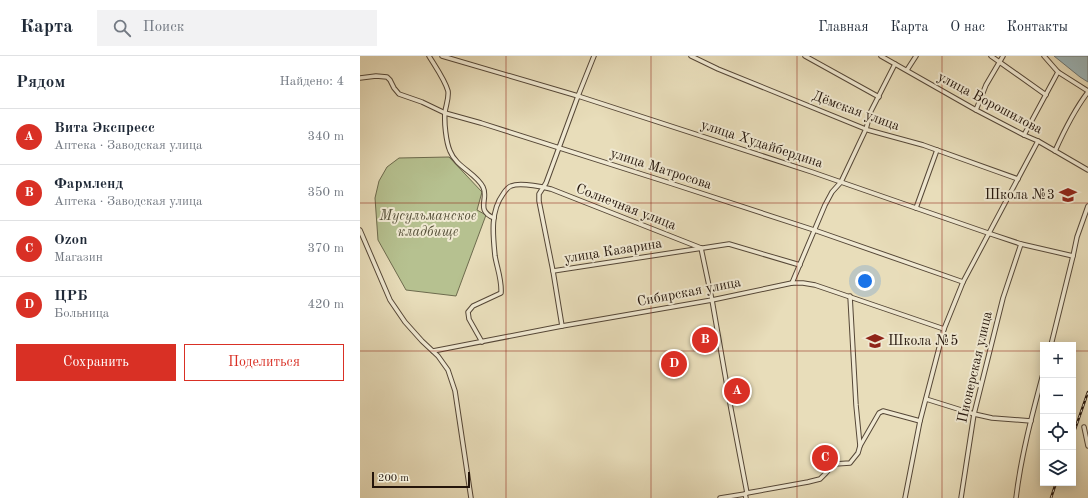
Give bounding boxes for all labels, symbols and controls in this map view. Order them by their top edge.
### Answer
search box [97,10,377,46]
icon: search [111,17,133,39]
text: Карта [20,18,73,37]
text: Поиск [143,20,184,35]
text: Главная [818,20,868,34]
text: Карта [890,20,928,34]
text: О нас [950,20,985,34]
text: Контакты [1007,20,1068,34]
street label: улица Ворошилова [935,70,1045,137]
text: Рядом [16,74,65,91]
text: Найдено: 4 [280,75,344,88]
street label: Дёмская улица [810,89,902,133]
street label: улица Худайбердина [699,118,825,170]
text: Вита Экспресс [54,121,155,136]
text: A [24,130,34,143]
text: 340 m [307,130,344,143]
text: Аптека · Заводская улица [54,139,203,152]
street label: улица Матросова [608,146,714,192]
text: Фармленд [54,177,123,192]
street label: Солнечная улица [574,181,678,233]
school or university icon: Школа №3 [1058,185,1078,205]
text: B [24,186,34,199]
text: 350 m [307,186,344,199]
place label: Школа №3 [985,188,1055,202]
text: Аптека · Заводская улица [54,195,203,208]
park label: Мусульманское кладбище [378,209,477,240]
text: Ozon [54,233,87,248]
street label: улица Казарина [563,236,663,266]
text: C [25,242,33,255]
text: 370 m [307,242,344,255]
text: Магазин [54,251,103,264]
your location [855,271,875,291]
street label: Сибирская улица [636,275,742,309]
text: ЦРБ [54,289,88,304]
text: D [24,298,34,311]
text: 420 m [307,298,344,311]
text: Больница [54,307,109,320]
street label: Пионерская улица [955,310,995,424]
pin: B [692,325,718,355]
school or university icon: Школа №5 [865,331,885,351]
place label: Школа №5 [888,334,958,348]
map controls [1040,342,1076,486]
button: + [1040,342,1076,378]
button: Сохранить [16,344,176,381]
button: Поделиться [184,344,344,381]
pin: D [661,349,687,379]
pin: A [724,376,750,406]
button: − [1040,378,1076,414]
button: locate [1040,414,1076,450]
pin: C [812,443,838,473]
button: layers [1040,450,1076,486]
scale bar [372,470,470,489]
text: 200 m [378,473,409,484]

